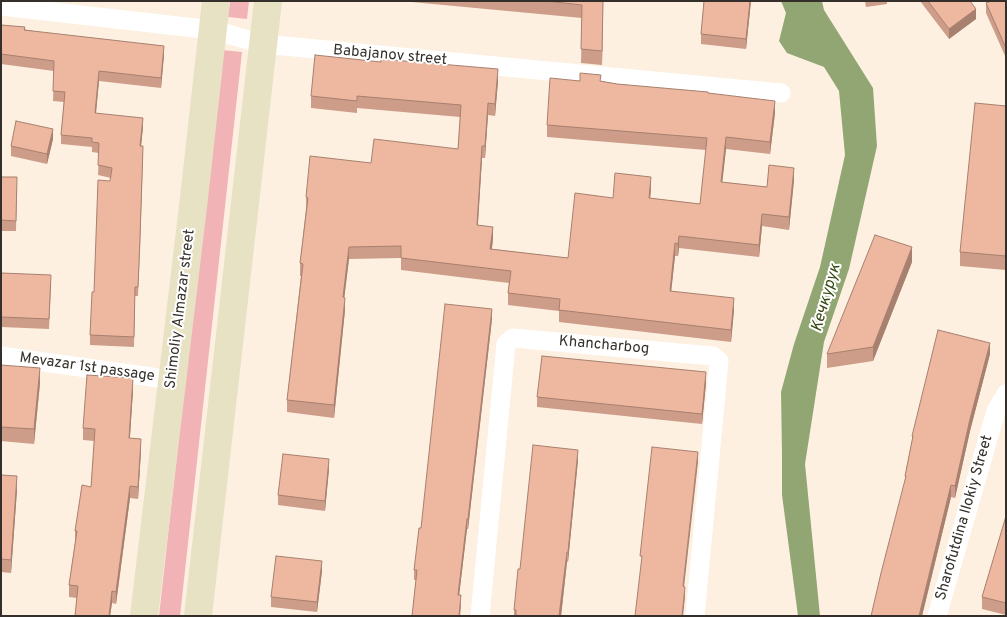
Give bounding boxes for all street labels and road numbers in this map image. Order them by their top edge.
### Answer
street label: Babajanov street [332,42,448,70]
street label: Shimoliy Almazar street [162,228,200,390]
street label: Khancharbog [558,333,650,359]
street label: Mevazаr 1st passage [18,350,156,386]
street label: Sharofutdina Ilokiy Street [933,433,997,603]

